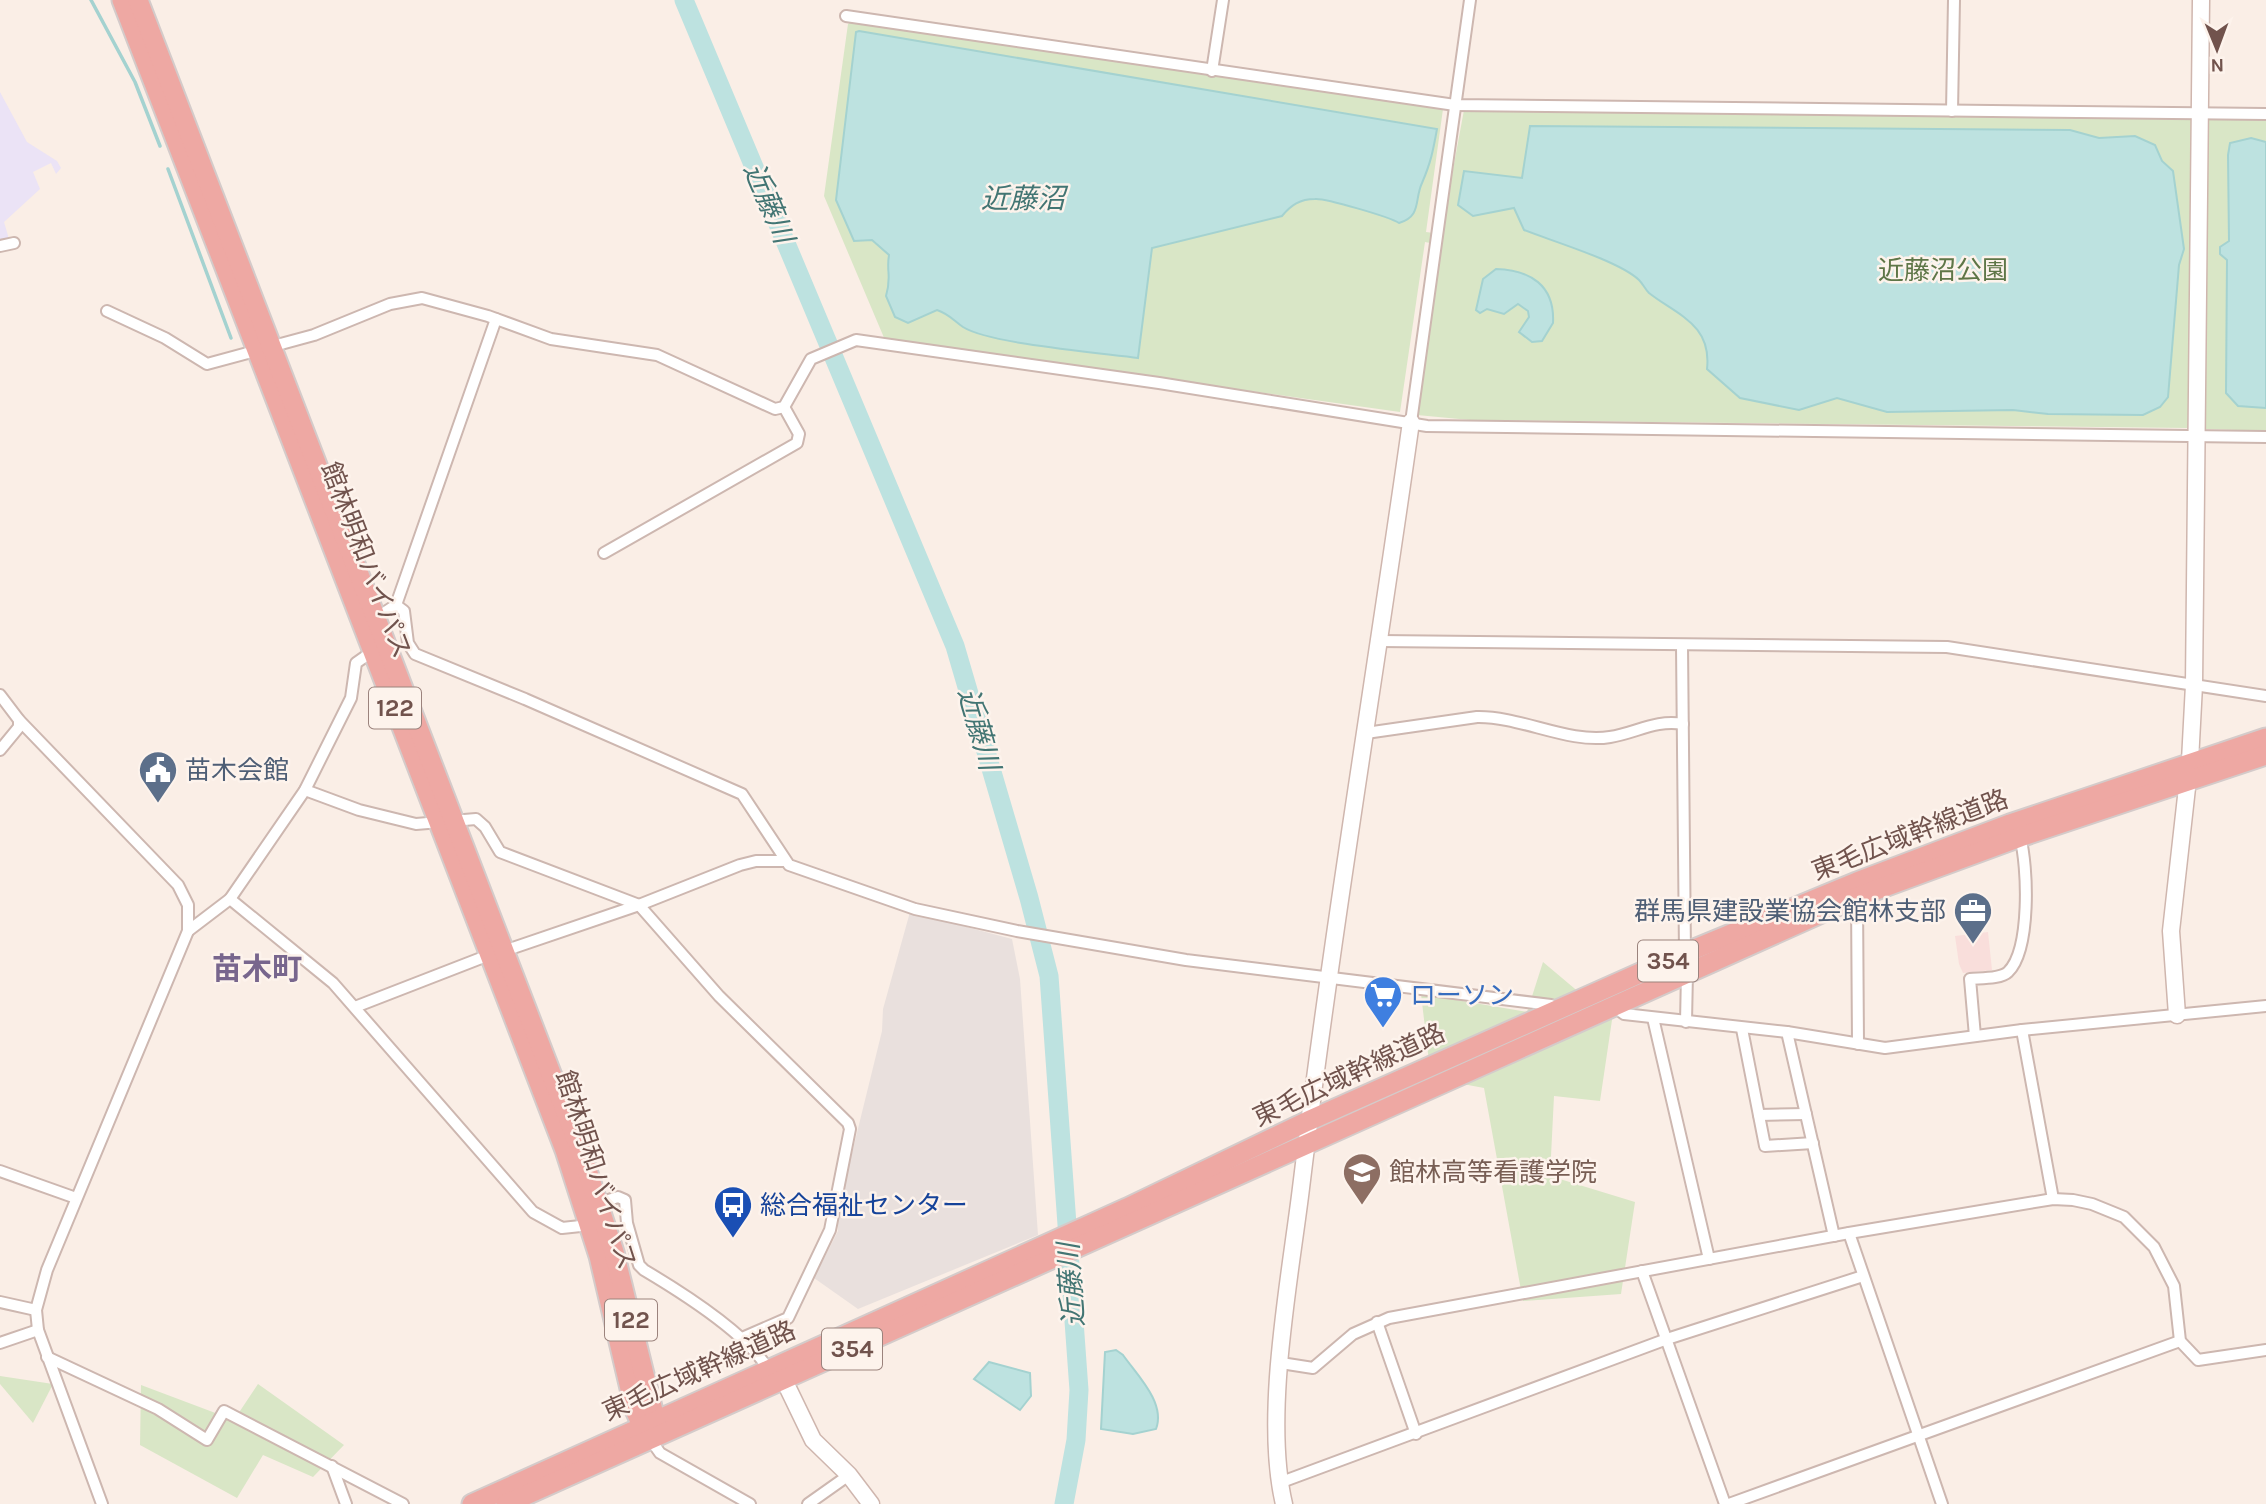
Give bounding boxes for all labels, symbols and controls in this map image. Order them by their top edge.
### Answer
north arrow [2182,14,2252,84]
text: N [2210,54,2224,76]
water label: 近藤川 [737,158,802,251]
water label: 近藤沼 [981,182,1069,215]
park label: 近藤沼公園 [1878,255,2008,286]
street label: 館林明和バイパス [314,458,418,662]
water label: 近藤川 [952,684,1007,777]
road number: 122 [369,688,421,728]
public building icon: 苗木会館 [137,749,179,804]
place label: 苗木会館 [185,755,289,786]
street label: 東毛広域幹線道路 [1807,783,2013,887]
office icon: 群馬県建設業協会館林支部 [1952,890,1994,945]
place label: 群馬県建設業協会館林支部 [1634,896,1946,927]
road number: 354 [1638,940,1698,981]
district label: 苗木町 [212,951,302,987]
supermarket icon: ローソン [1362,974,1404,1029]
place label: ローソン [1410,980,1514,1011]
street label: 東毛広域幹線道路 [1248,1017,1450,1133]
street label: 館林明和バイパス [549,1067,643,1273]
school or university icon: 館林高等看護学院 [1341,1151,1383,1206]
place label: 館林高等看護学院 [1389,1157,1597,1188]
bus stop icon: 総合福祉センター [712,1184,754,1239]
place label: 総合福祉センター [760,1190,968,1221]
water label: 近藤川 [1051,1239,1090,1328]
road number: 122 [605,1300,657,1340]
street label: 東毛広域幹線道路 [598,1315,800,1427]
road number: 354 [822,1329,882,1370]

